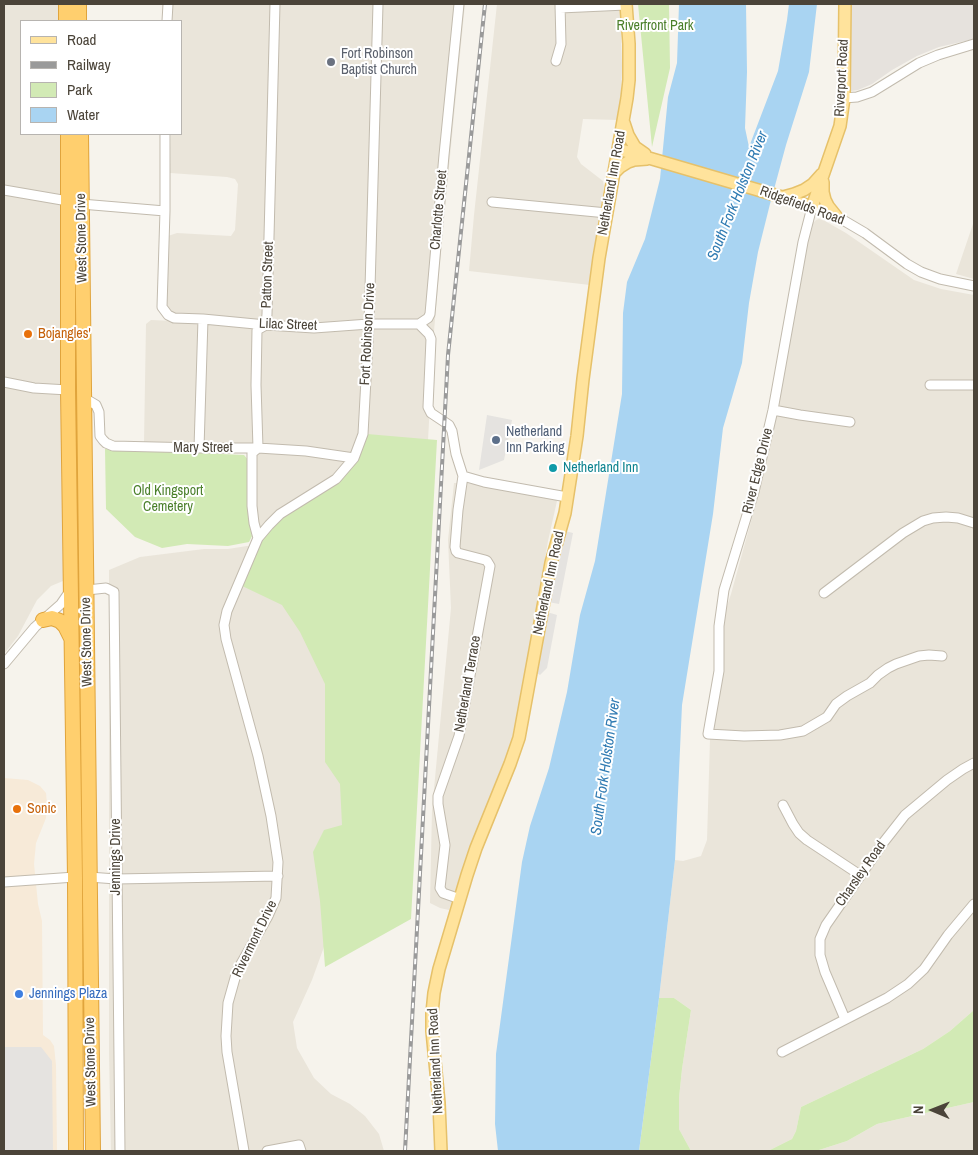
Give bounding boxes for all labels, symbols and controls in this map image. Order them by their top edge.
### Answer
park label: Riverfront Park [616,18,694,34]
legend [20,20,182,135]
text: Road [67,29,96,50]
street label: Riverport Road [832,39,852,117]
place label: Fort Robinson Baptist Church [341,46,417,78]
text: Railway [67,54,111,75]
marker: Fort Robinson Baptist Church [325,56,337,68]
text: Park [67,79,92,100]
text: Water [67,104,99,125]
street label: Netherland Inn Road [595,129,629,237]
water label: South Fork Holston River [704,129,772,263]
street label: Charlotte Street [427,169,451,251]
street label: Ridgefields Road [757,183,847,229]
street label: West Stone Drive [73,193,91,283]
street label: Patton Street [258,241,278,309]
street label: Fort Robinson Drive [357,282,379,386]
street label: Lilac Street [259,316,317,334]
place label: Bojangles' [38,326,91,342]
marker: Bojangles' [22,328,34,340]
place label: Netherland Inn Parking [506,424,565,457]
street label: River Edge Drive [739,426,777,516]
marker: Netherland Inn Parking [490,434,502,446]
street label: Mary Street [173,440,233,456]
place label: Netherland Inn [563,460,638,476]
marker: Netherland Inn [547,462,559,474]
park label: Old Kingsport Cemetery [133,483,203,516]
street label: Netherland Inn Road [530,529,568,637]
street label: West Stone Drive [78,597,96,687]
street label: Netherland Terrace [451,634,485,734]
water label: South Fork Holston River [588,698,624,836]
place label: Sonic [27,801,56,817]
marker: Sonic [11,803,23,815]
street label: Jennings Drive [108,818,124,896]
street label: Charsley Road [832,838,890,910]
street label: Rivermont Drive [229,898,281,980]
place label: Jennings Plaza [29,986,107,1002]
marker: Jennings Plaza [13,988,25,1000]
street label: Netherland Inn Road [425,1008,447,1114]
street label: West Stone Drive [82,1017,100,1107]
north arrow [908,1085,958,1135]
text: N [909,1105,927,1114]

